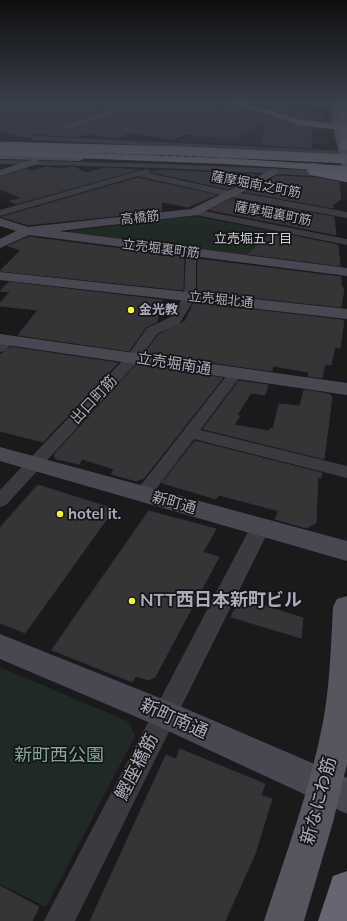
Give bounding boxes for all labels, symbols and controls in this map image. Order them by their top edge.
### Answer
street label: 薩摩堀南之町筋 [210,169,302,201]
street label: 薩摩堀裏町筋 [233,199,313,229]
street label: 高橋筋 [120,208,160,228]
district label: 立売堀五丁目 [214,231,292,247]
street label: 立売堀裏町筋 [121,237,201,261]
street label: 立売堀北通 [188,289,254,311]
place label: 金光教 [139,302,178,318]
marker: 金光教 [126,305,136,315]
street label: 立売堀南通 [136,349,212,379]
street label: 出口町筋 [67,372,121,428]
street label: 新町通 [150,488,198,518]
place label: hotel it. [68,505,121,523]
marker: hotel it. [55,509,65,519]
place label: NTT西日本新町ビル [140,590,302,612]
marker: NTT西日本新町ビル [127,596,137,606]
street label: 新町南通 [137,694,211,744]
street label: 鰹座橋筋 [111,730,163,804]
park label: 新町西公園 [14,745,104,767]
street label: 新なにわ筋 [297,755,341,847]

